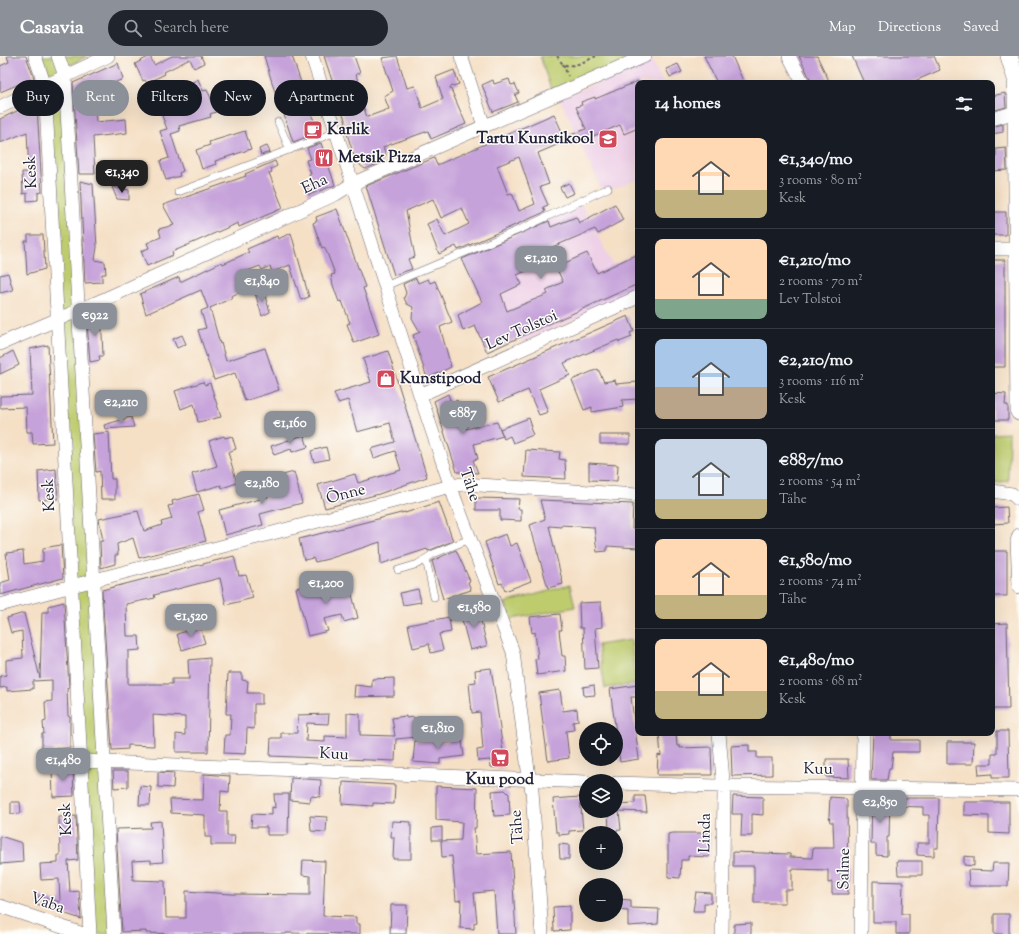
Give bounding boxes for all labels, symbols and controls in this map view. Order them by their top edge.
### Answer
search box [108,10,388,46]
text: Casavia [20,15,84,42]
icon: search [122,17,144,39]
text: Search here [154,18,229,39]
text: Map [829,18,856,38]
text: Directions [878,18,941,38]
text: Saved [963,18,999,38]
chip: Buy [12,80,64,116]
chip: Rent [72,80,129,116]
chip: Filters [137,80,202,116]
chip: New [210,80,266,116]
chip: Apartment [274,80,368,116]
text: 14 homes [655,92,721,116]
icon: filters [953,93,975,115]
cafe icon: Karlik [302,119,324,141]
place label: Karlik [327,119,370,142]
place label: Tartu Kunstikool [477,128,595,151]
school or university icon: Tartu Kunstikool [597,128,619,150]
restaurant icon: Metsik Pizza [313,147,335,169]
place label: Metsik Pizza [338,147,422,170]
text: €1,340/mo [779,148,853,172]
street label: Kesk [20,154,44,189]
icon: home [687,154,735,202]
pin: €1,340 [89,160,155,194]
text: €1,340 [105,164,139,182]
street label: Eha [298,169,332,201]
text: 3 rooms · 80 m² [779,172,862,190]
text: Kesk [779,190,806,208]
pin: €1,210 [508,246,574,280]
text: €1,210/mo [779,249,851,273]
text: €1,210 [525,250,557,268]
icon: home [687,255,735,303]
pin: €1,840 [229,269,295,303]
text: €1,840 [244,273,280,291]
text: 2 rooms · 70 m² [779,273,863,291]
text: Lev Tolstoi [779,291,841,309]
pin: €922 [71,303,119,337]
street label: Lev Tolstoi [482,305,562,357]
text: €922 [82,307,108,325]
text: €2,210/mo [779,349,853,373]
icon: home [687,355,735,403]
shop icon: Kunstipood [375,368,397,390]
place label: Kunstipood [400,368,482,391]
text: 3 rooms · 116 m² [779,373,864,391]
pin: €2,210 [88,390,154,424]
text: Kesk [779,391,806,409]
text: €2,210 [104,394,138,412]
pin: €887 [439,401,487,435]
text: €887 [449,405,477,423]
pin: €1,160 [257,411,323,445]
text: €1,160 [273,415,307,433]
text: €887/mo [779,449,843,473]
icon: home [687,455,735,503]
street label: Tähe [453,465,485,505]
pin: €2,180 [229,471,295,505]
text: 2 rooms · 54 m² [779,473,861,491]
text: €2,180 [245,475,279,493]
street label: Kesk [38,477,62,512]
street label: Õnne [324,479,368,511]
text: Tähe [779,491,807,509]
text: €1,580/mo [779,549,852,573]
icon: home [687,555,735,603]
pin: €1,200 [293,571,359,605]
text: 2 rooms · 74 m² [779,573,862,591]
text: €1,200 [308,575,344,593]
text: Tähe [779,591,807,609]
pin: €1,580 [441,595,507,629]
text: €1,580 [457,599,491,617]
pin: €1,520 [158,604,224,638]
text: €1,520 [174,608,208,626]
text: €1,480/mo [779,649,854,673]
icon: home [687,655,735,703]
text: 2 rooms · 68 m² [779,673,863,691]
text: Kesk [779,691,806,709]
pin: €1,810 [405,716,471,750]
text: €1,810 [421,720,455,738]
map controls [579,722,623,922]
button: locate [579,722,623,766]
street label: Kuu [319,743,349,767]
supermarket icon: Kuu pood [489,747,511,769]
pin: €1,480 [30,748,96,782]
text: €1,480 [45,752,81,770]
street label: Kuu [803,758,833,782]
place label: Kuu pood [466,769,535,792]
button: layers [579,774,623,818]
pin: €2,850 [847,790,913,824]
text: €2,850 [862,794,898,812]
street label: Kesk [55,801,79,836]
street label: Tähe [505,809,531,845]
street label: Linda [694,812,718,853]
button: + [579,826,623,870]
street label: Salme [833,848,857,890]
button: − [579,878,623,922]
street label: Vaba [27,887,68,921]

